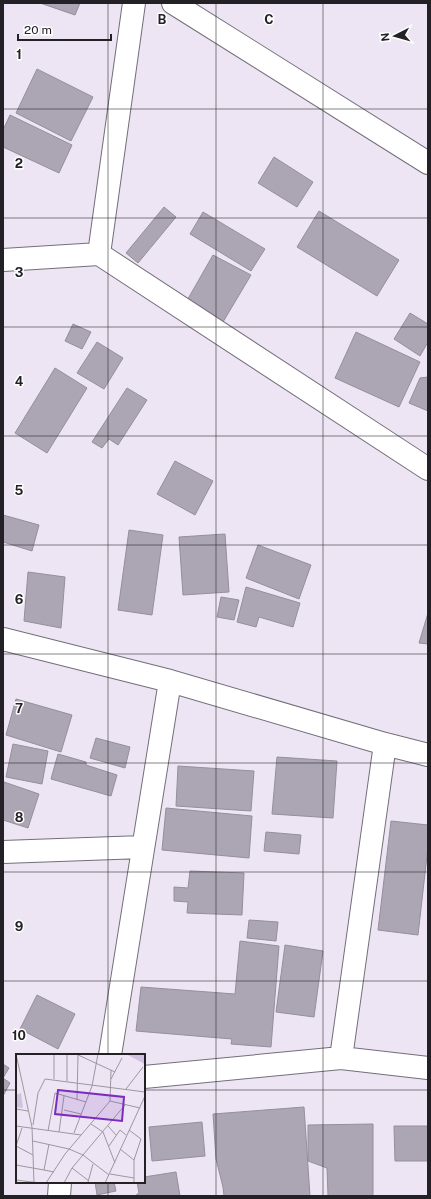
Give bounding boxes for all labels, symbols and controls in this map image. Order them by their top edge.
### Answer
text: B [158,12,167,27]
text: C [264,12,274,27]
scale bar [18,16,111,42]
north arrow [375,16,415,56]
text: 20 m [24,23,52,37]
text: N [379,32,391,42]
text: 1 [16,47,22,62]
text: 2 [15,156,23,171]
text: 3 [15,265,24,280]
text: 4 [15,374,24,389]
text: 5 [15,483,24,498]
text: 6 [15,592,24,607]
text: 7 [15,701,23,716]
text: 8 [15,810,24,825]
text: 9 [15,919,23,934]
text: 10 [12,1028,26,1043]
inset map [16,1054,145,1183]

